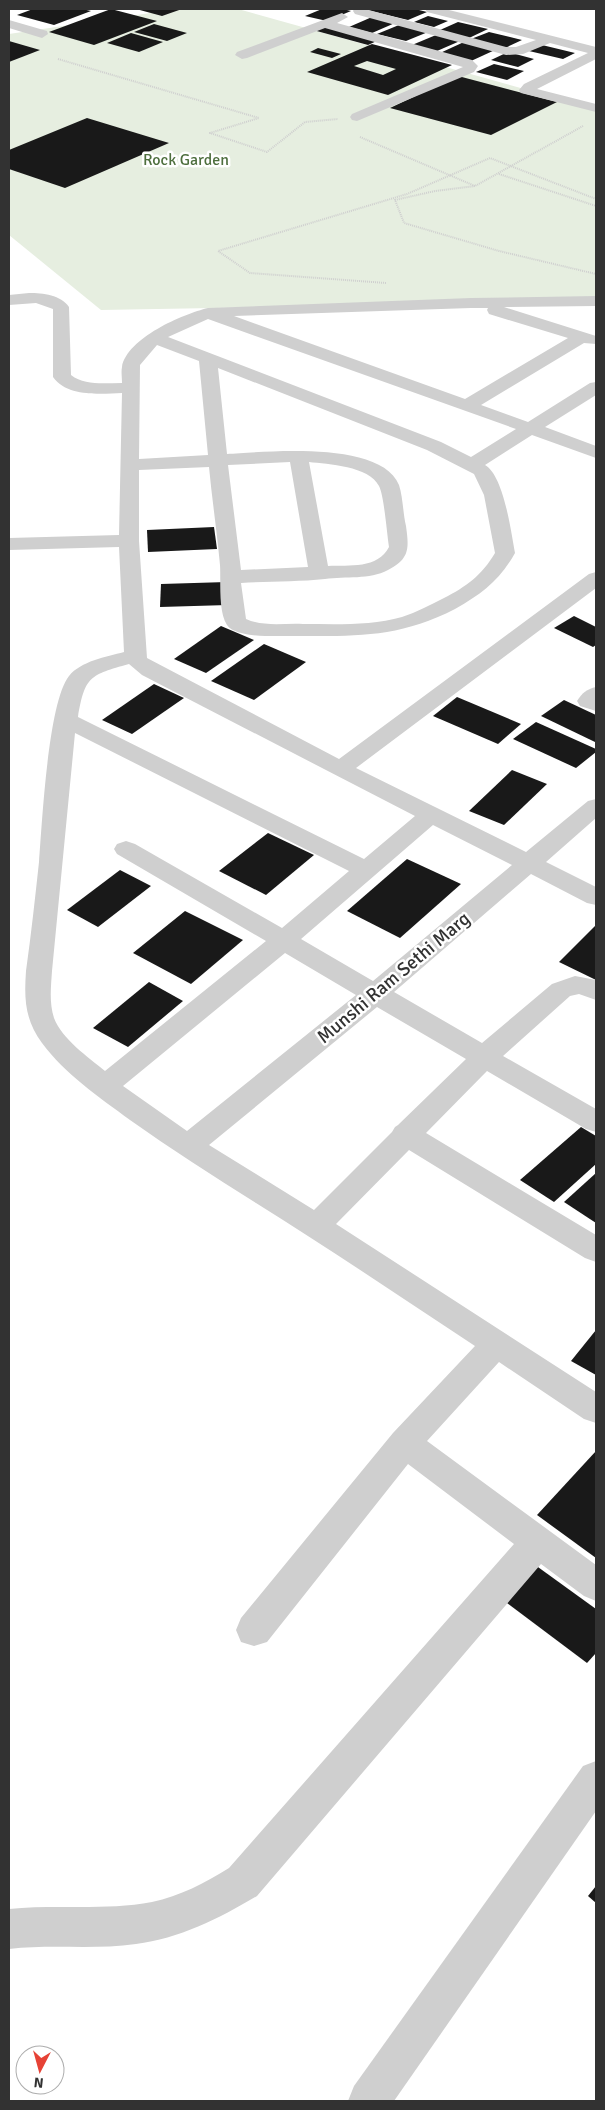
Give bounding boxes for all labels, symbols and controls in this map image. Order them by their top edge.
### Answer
park label: Rock Garden [143,150,229,170]
street label: Munshi Ram Sethi Marg [312,907,475,1049]
north arrow [15,2045,65,2095]
text: N [33,2073,44,2091]

